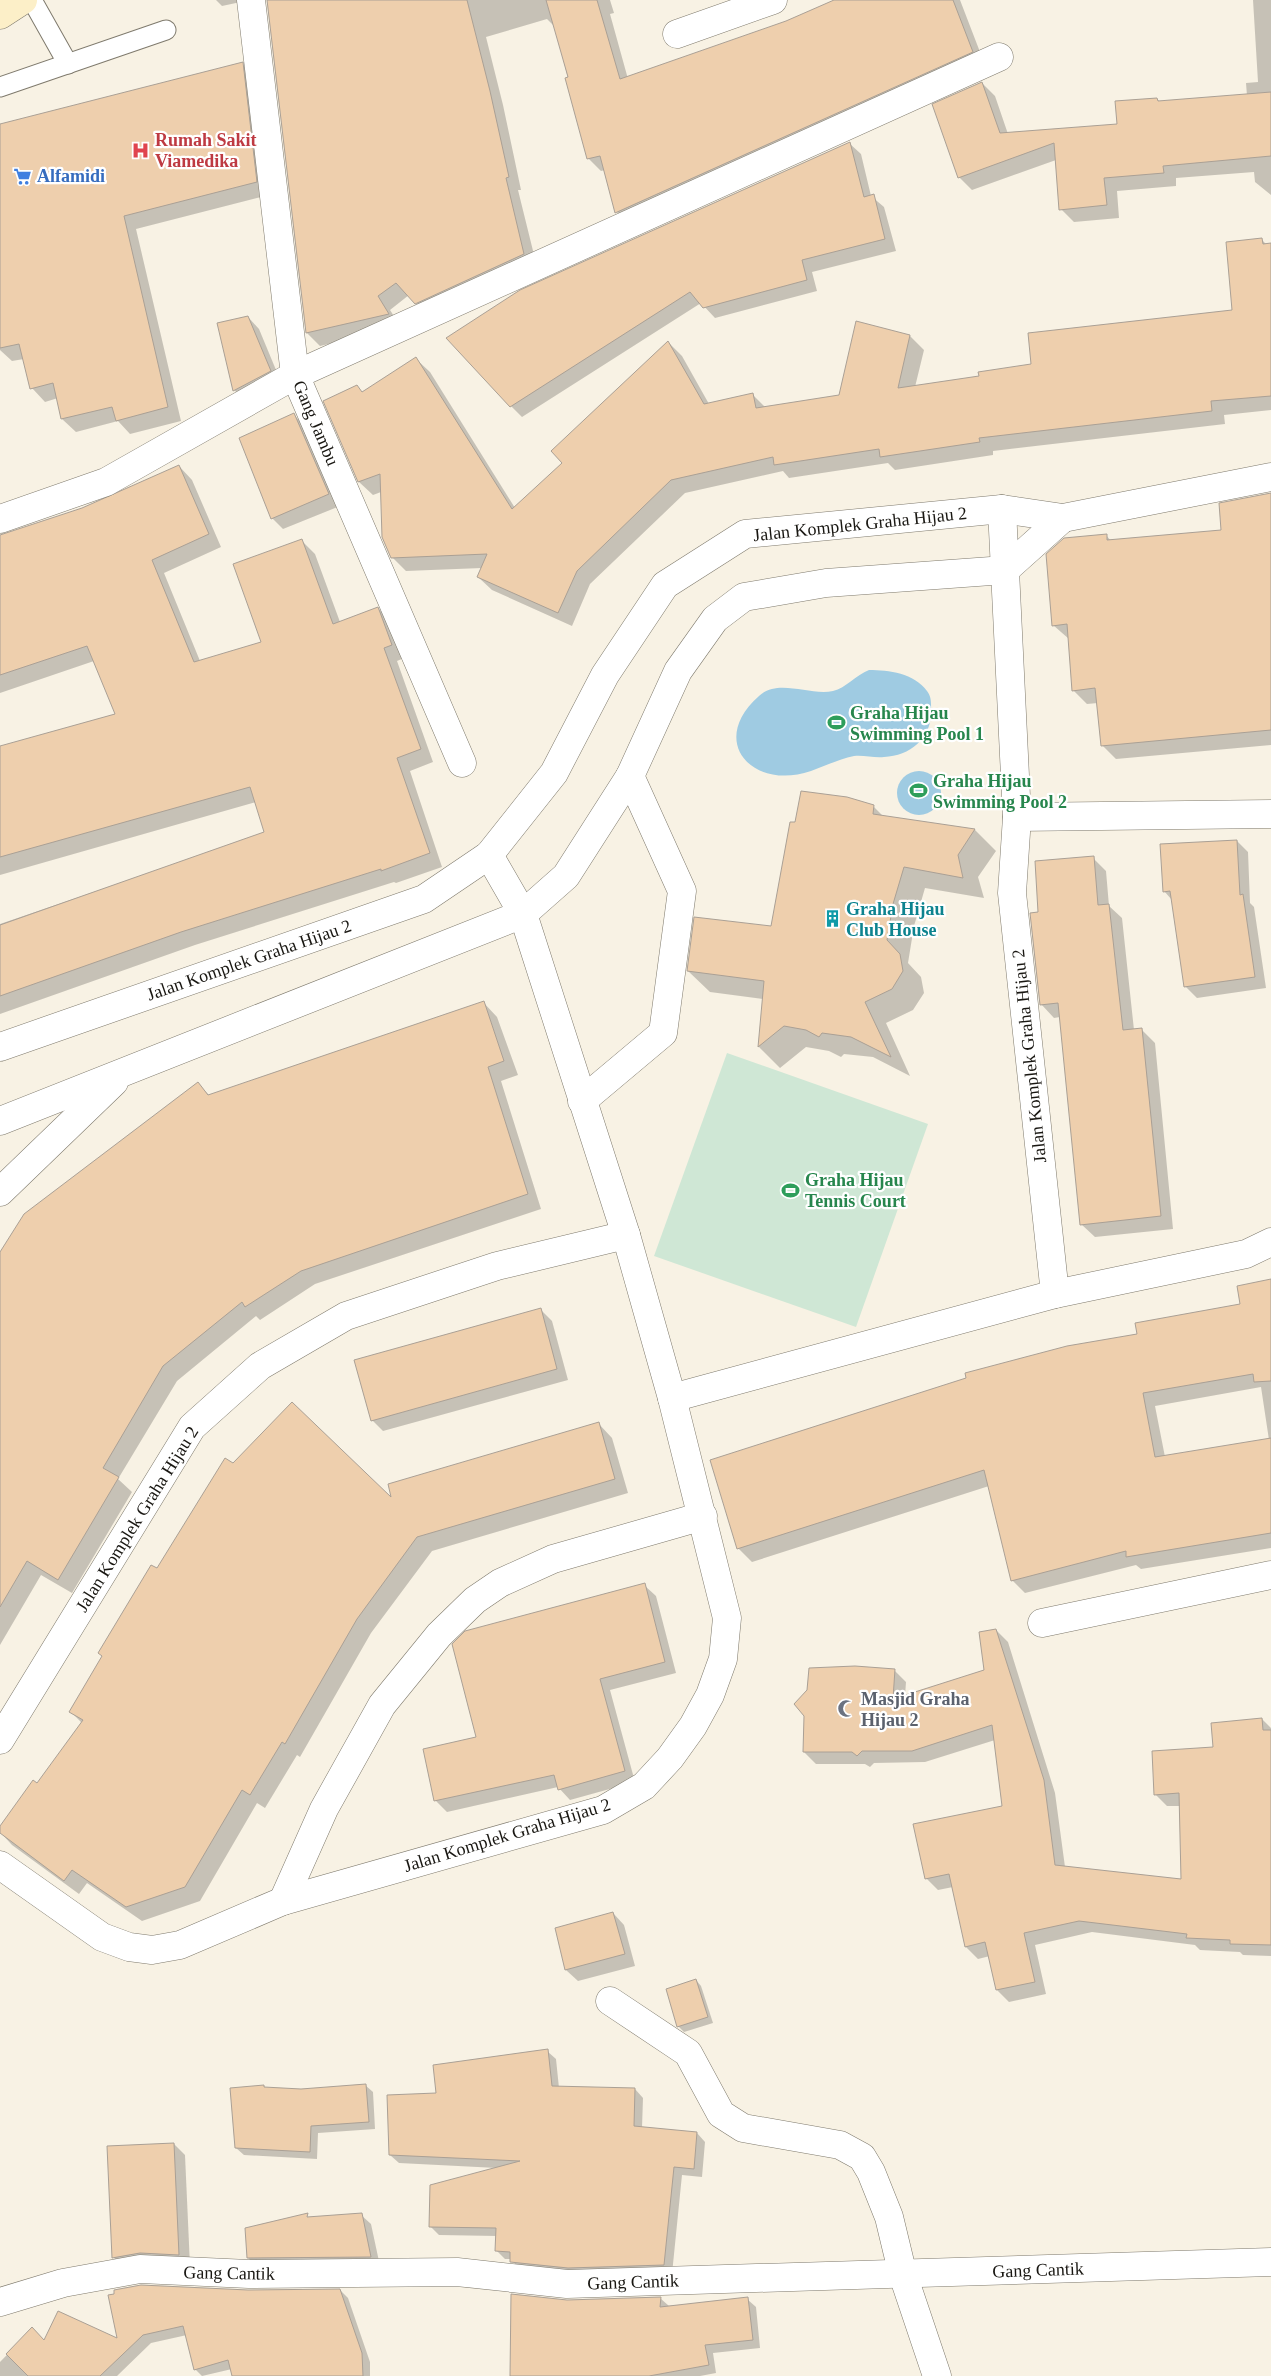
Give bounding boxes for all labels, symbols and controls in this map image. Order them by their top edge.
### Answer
place label: Rumah Sakit Viamedika [155,130,257,171]
hospital icon: Rumah Sakit Viamedika [131,140,151,160]
supermarket icon: Alfamidi [13,166,33,186]
place label: Alfamidi [37,166,105,186]
street label: Gang Jambu [289,377,343,469]
street label: Jalan Komplek Graha Hijau 2 [752,503,968,545]
place label: Graha Hijau Swimming Pool 1 [850,703,984,744]
sports icon: Graha Hijau Swimming Pool 1 [826,713,846,733]
place label: Graha Hijau Swimming Pool 2 [933,771,1067,812]
sports icon: Graha Hijau Swimming Pool 2 [909,781,929,801]
place label: Graha Hijau Club House [846,899,945,940]
building icon: Graha Hijau Club House [822,909,842,929]
street label: Jalan Komplek Graha Hijau 2 [144,916,354,1004]
street label: Jalan Komplek Graha Hijau 2 [1008,948,1050,1164]
place label: Graha Hijau Tennis Court [805,1170,906,1211]
sports icon: Graha Hijau Tennis Court [781,1180,801,1200]
street label: Jalan Komplek Graha Hijau 2 [72,1423,202,1615]
place label: Masjid Graha Hijau 2 [861,1689,970,1730]
mosque icon: Masjid Graha Hijau 2 [837,1699,857,1719]
street label: Jalan Komplek Graha Hijau 2 [401,1794,613,1876]
street label: Gang Cantik [992,2258,1084,2282]
street label: Gang Cantik [183,2262,275,2284]
street label: Gang Cantik [587,2270,679,2294]

